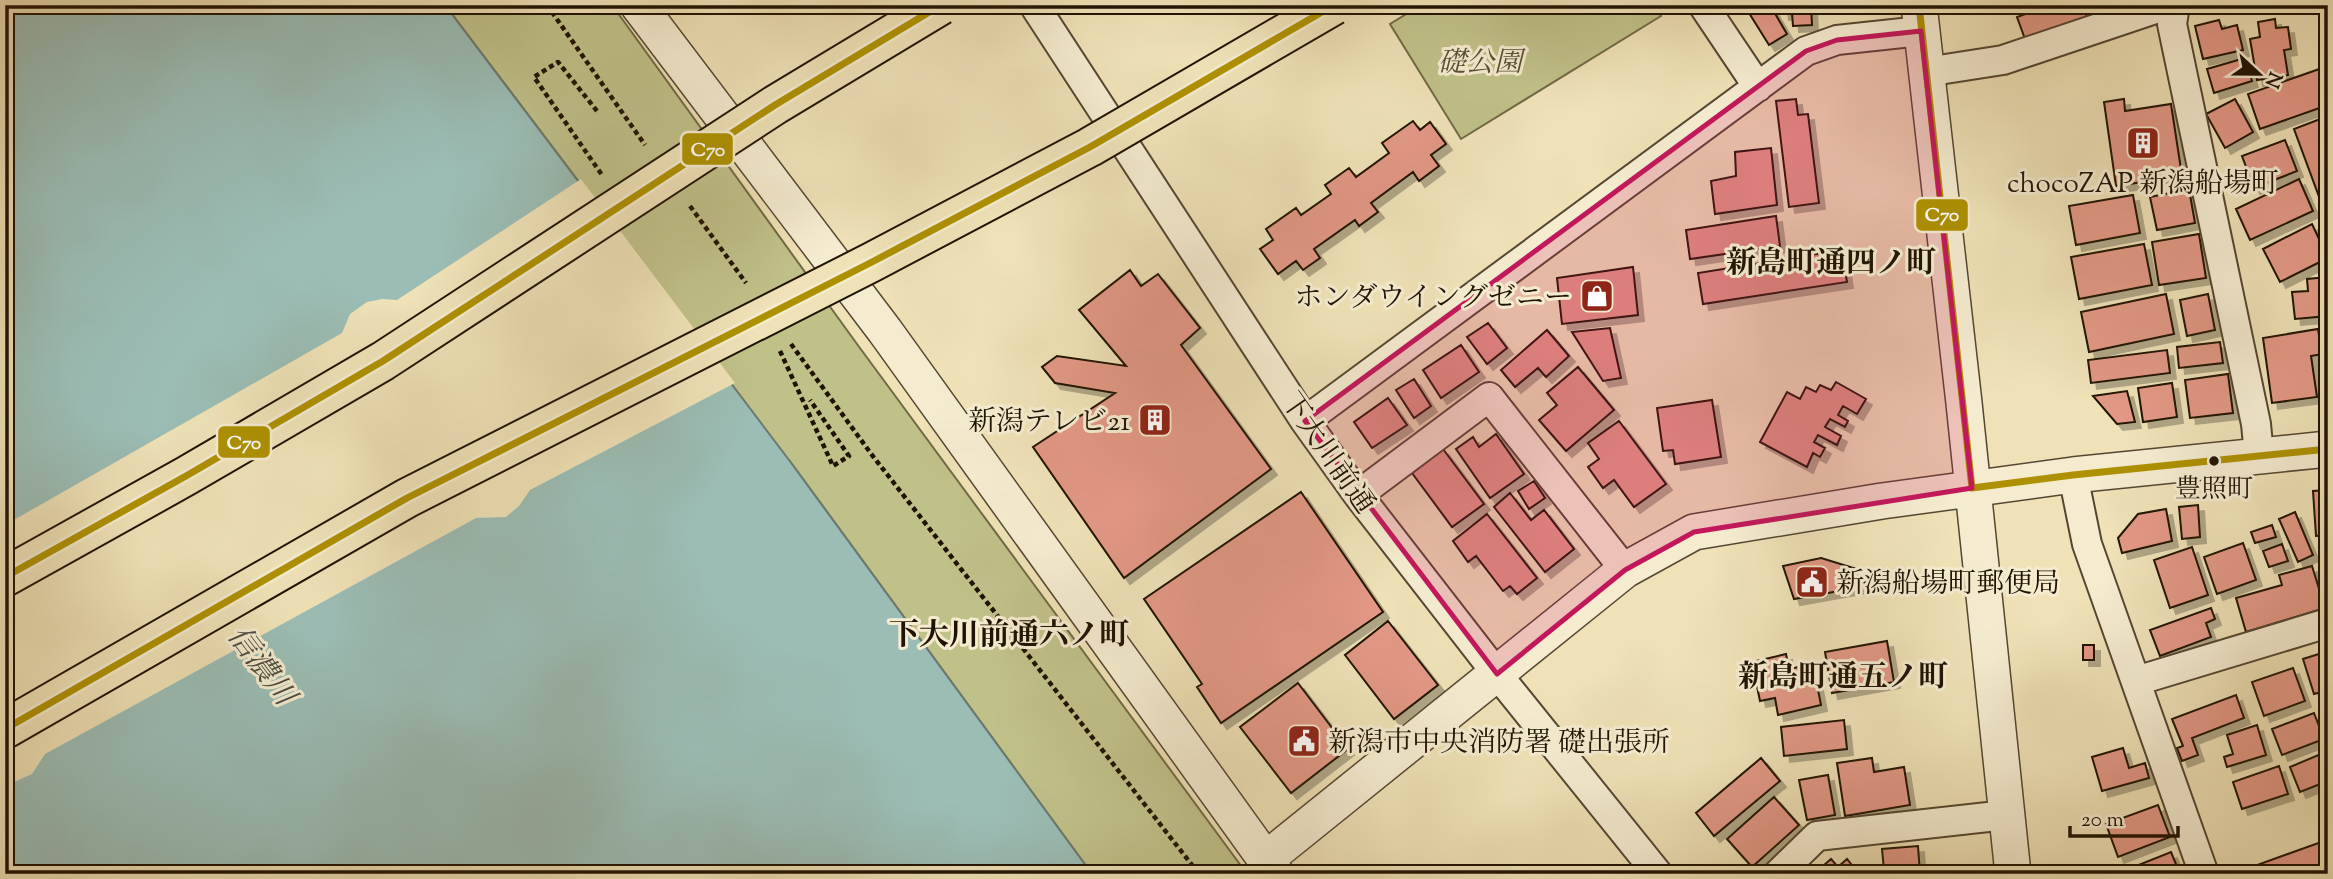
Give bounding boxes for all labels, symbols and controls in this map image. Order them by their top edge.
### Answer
north arrow [2224,38,2294,108]
park label: 礎公園 [1438,44,1526,84]
text: N [2257,67,2288,92]
building icon: chocoZAP 新潟船場町 [2124,124,2162,162]
line badge: C70 [681,132,734,166]
text: C70 [691,138,725,165]
place label: chocoZAP 新潟船場町 [2007,165,2279,205]
line badge: C70 [1915,198,1969,232]
text: C70 [1925,203,1959,230]
district label: 新島町通四ノ町 [1726,243,1936,286]
shop icon: ホンダウイングゼニー [1578,277,1616,315]
place label: ホンダウイングゼニー [1295,279,1572,319]
street label: 下大川前通 [1270,385,1383,523]
building icon: 新潟テレビ21 [1136,401,1174,439]
place label: 新潟テレビ21 [968,403,1130,443]
line badge: C70 [217,425,271,459]
text: C70 [227,431,261,458]
marker: 豊照町 [2207,454,2221,468]
place label: 豊照町 [2175,472,2253,509]
public building icon: 新潟船場町郵便局 [1793,563,1831,601]
place label: 新潟船場町郵便局 [1836,565,2060,605]
district label: 下大川前通六ノ町 [889,615,1129,658]
water label: 信濃川 [216,618,306,718]
district label: 新島町通五ノ町 [1738,657,1948,700]
public building icon: 新潟市中央消防署 礎出張所 [1285,722,1323,760]
place label: 新潟市中央消防署 礎出張所 [1328,724,1670,764]
scale bar [2070,795,2179,839]
text: 20 m [2081,806,2124,836]

